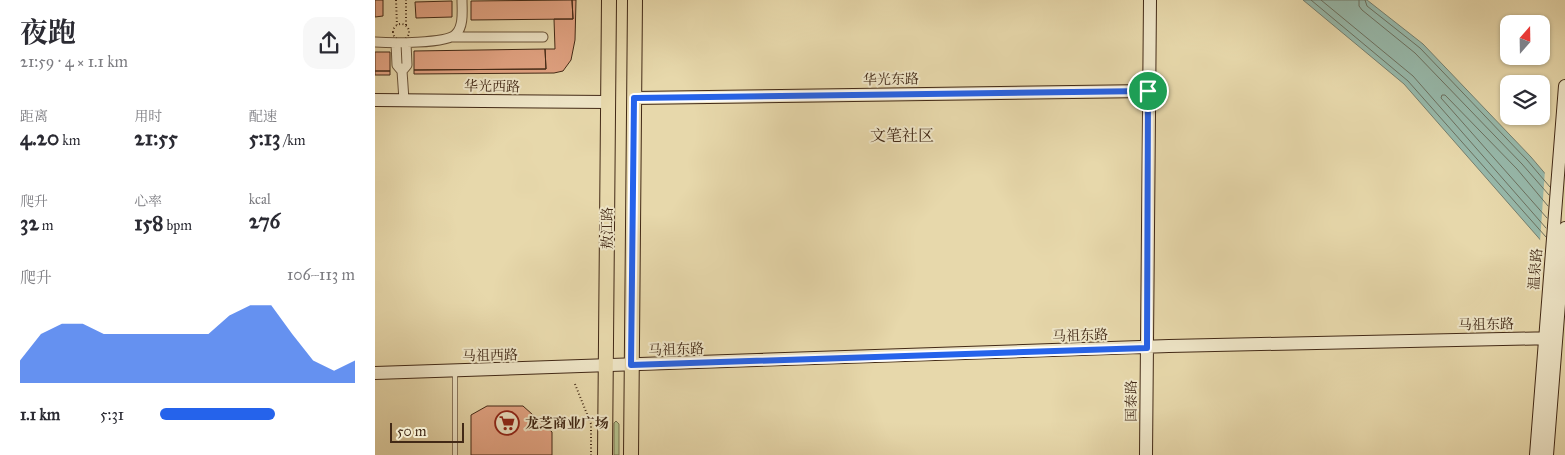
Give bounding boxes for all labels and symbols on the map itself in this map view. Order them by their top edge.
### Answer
north arrow [1500,15,1550,65]
pin [1127,70,1169,112]
street label: 华光东路 [863,71,919,88]
street label: 华光西路 [464,78,520,95]
district label: 文笔社区 [870,126,934,145]
street label: 敖江路 [599,207,616,249]
street label: 温泉路 [1525,247,1546,291]
street label: 马祖东路 [1458,316,1514,333]
street label: 马祖东路 [1052,326,1108,345]
street label: 马祖东路 [648,340,704,359]
street label: 马祖西路 [462,347,518,364]
street label: 国泰路 [1123,380,1140,422]
supermarket icon: 龙芝商业广场 [494,410,520,436]
place label: 龙芝商业广场 [525,415,609,432]
scale bar [390,420,464,443]

